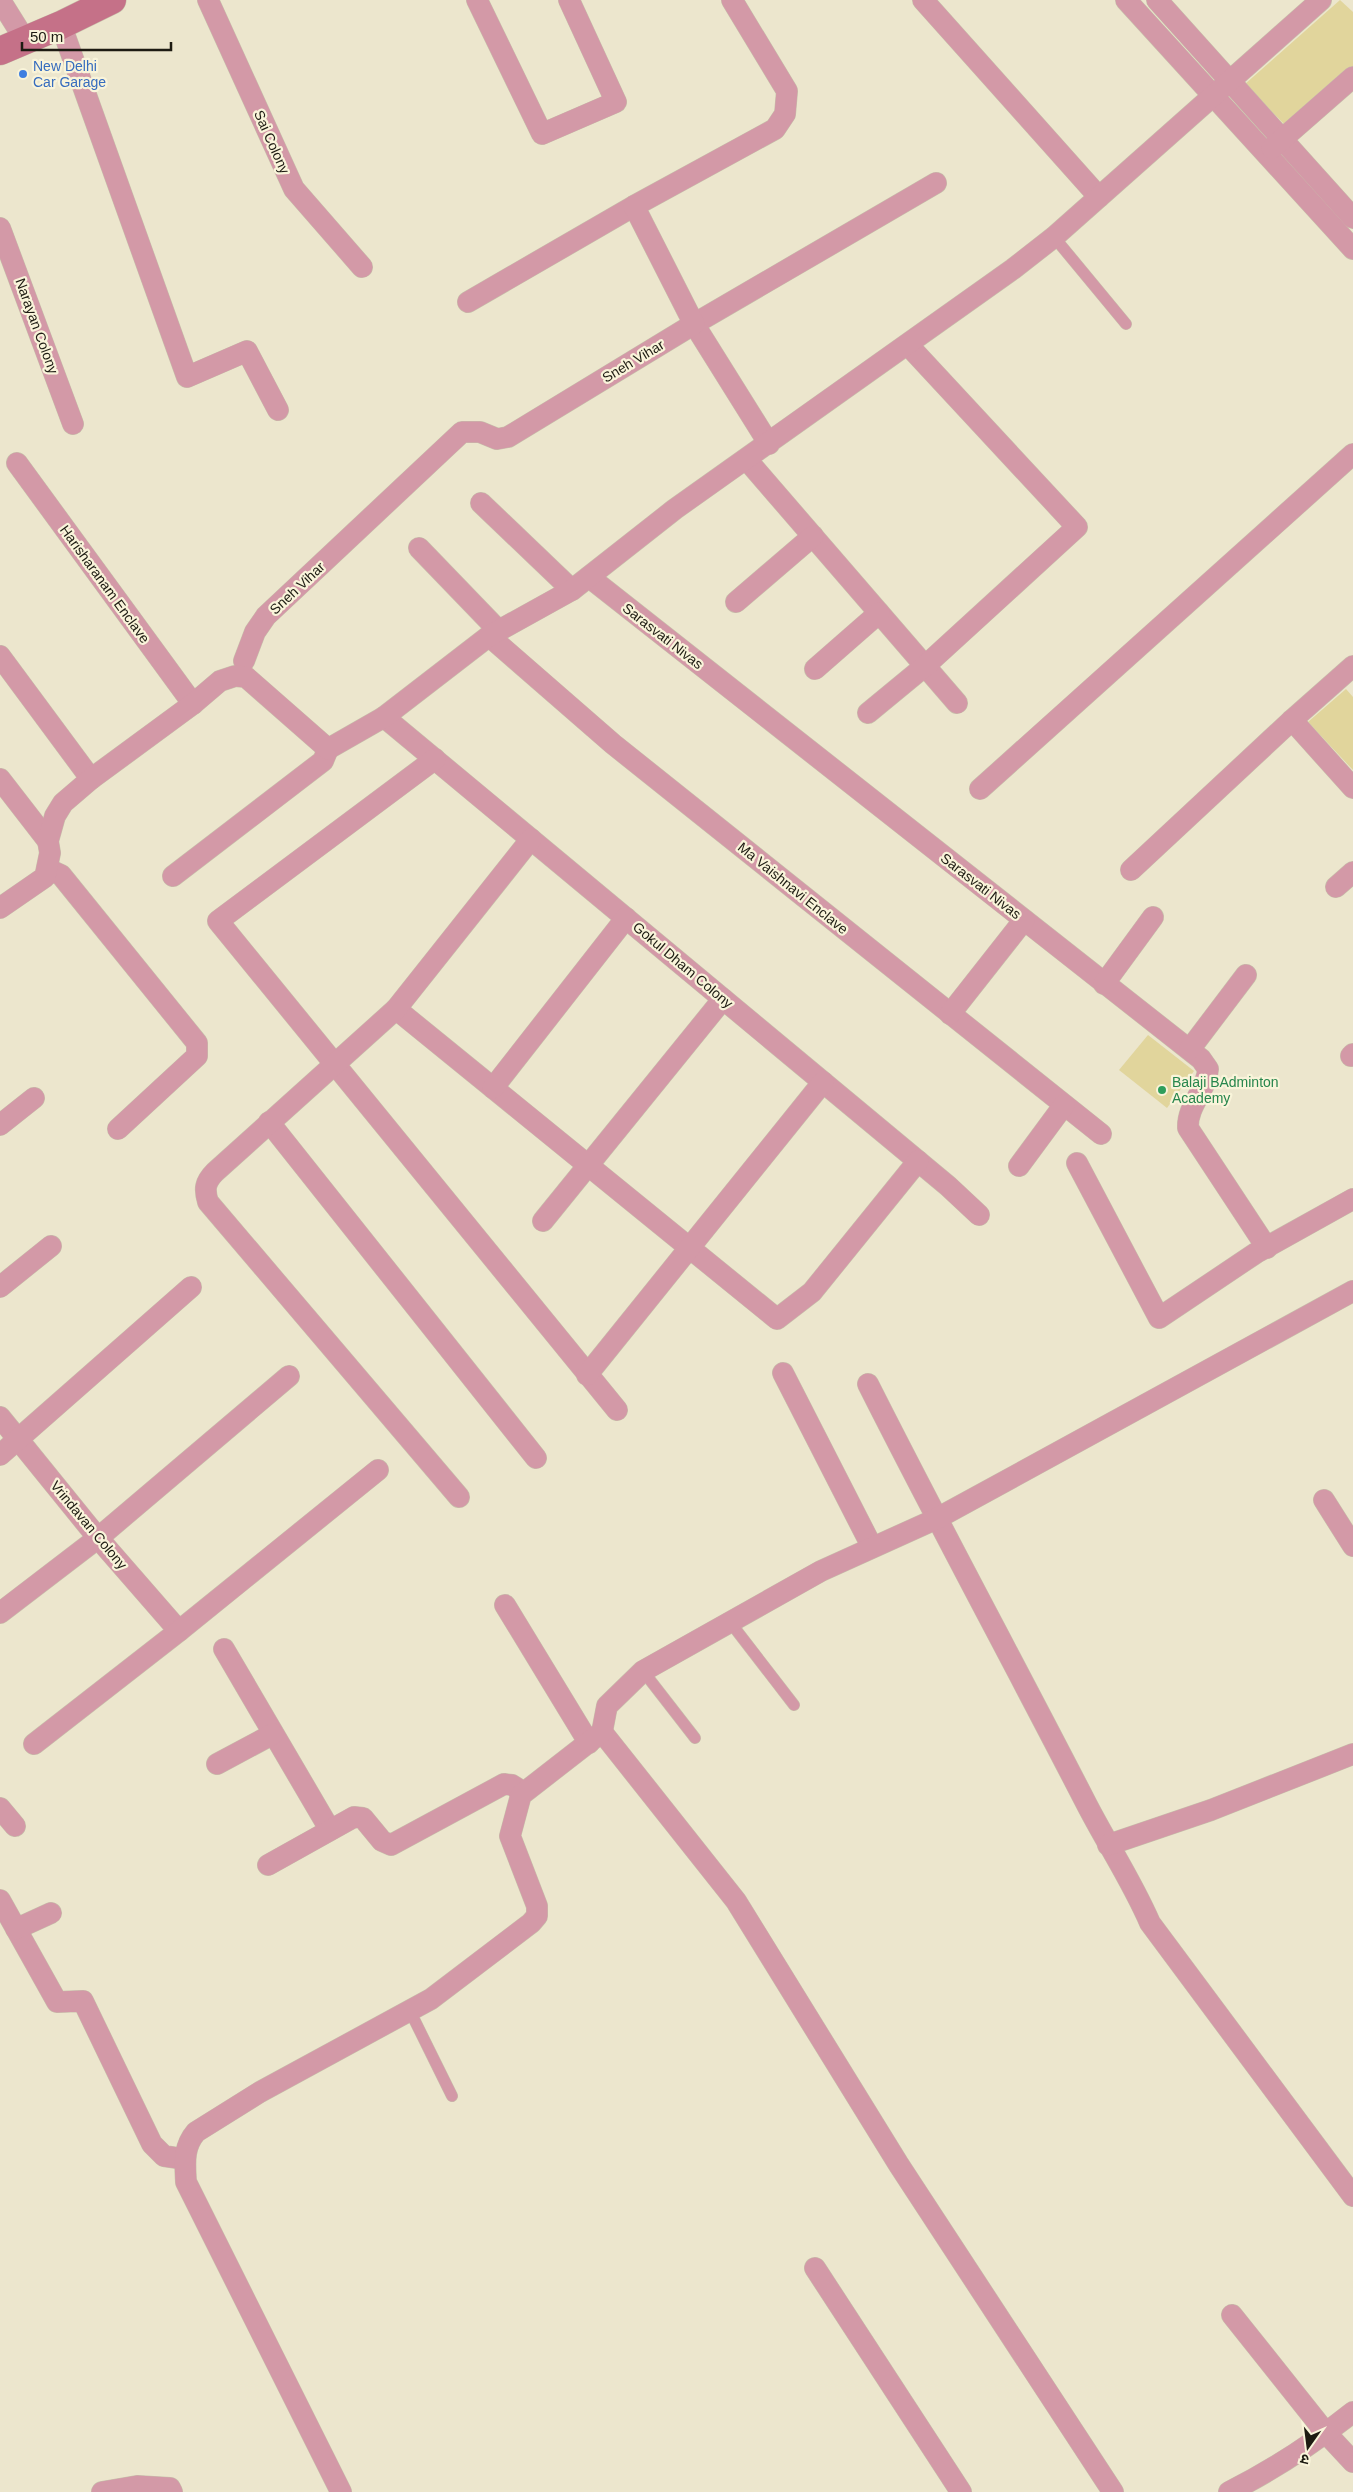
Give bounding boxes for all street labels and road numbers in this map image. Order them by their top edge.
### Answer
street label: Sai Colony [251,108,293,176]
street label: Narayan Colony [12,276,62,376]
street label: Sneh Vihar [599,336,667,386]
street label: Harisharanam Enclave [57,522,153,646]
street label: Sneh Vihar [266,558,328,617]
street label: Sarasvati Nivas [620,600,706,672]
street label: Ma Vaishnavi Enclave [735,839,851,937]
street label: Sarasvati Nivas [938,850,1024,922]
street label: Gokul Dham Colony [630,919,736,1011]
street label: Vrindavan Colony [48,1478,130,1572]

